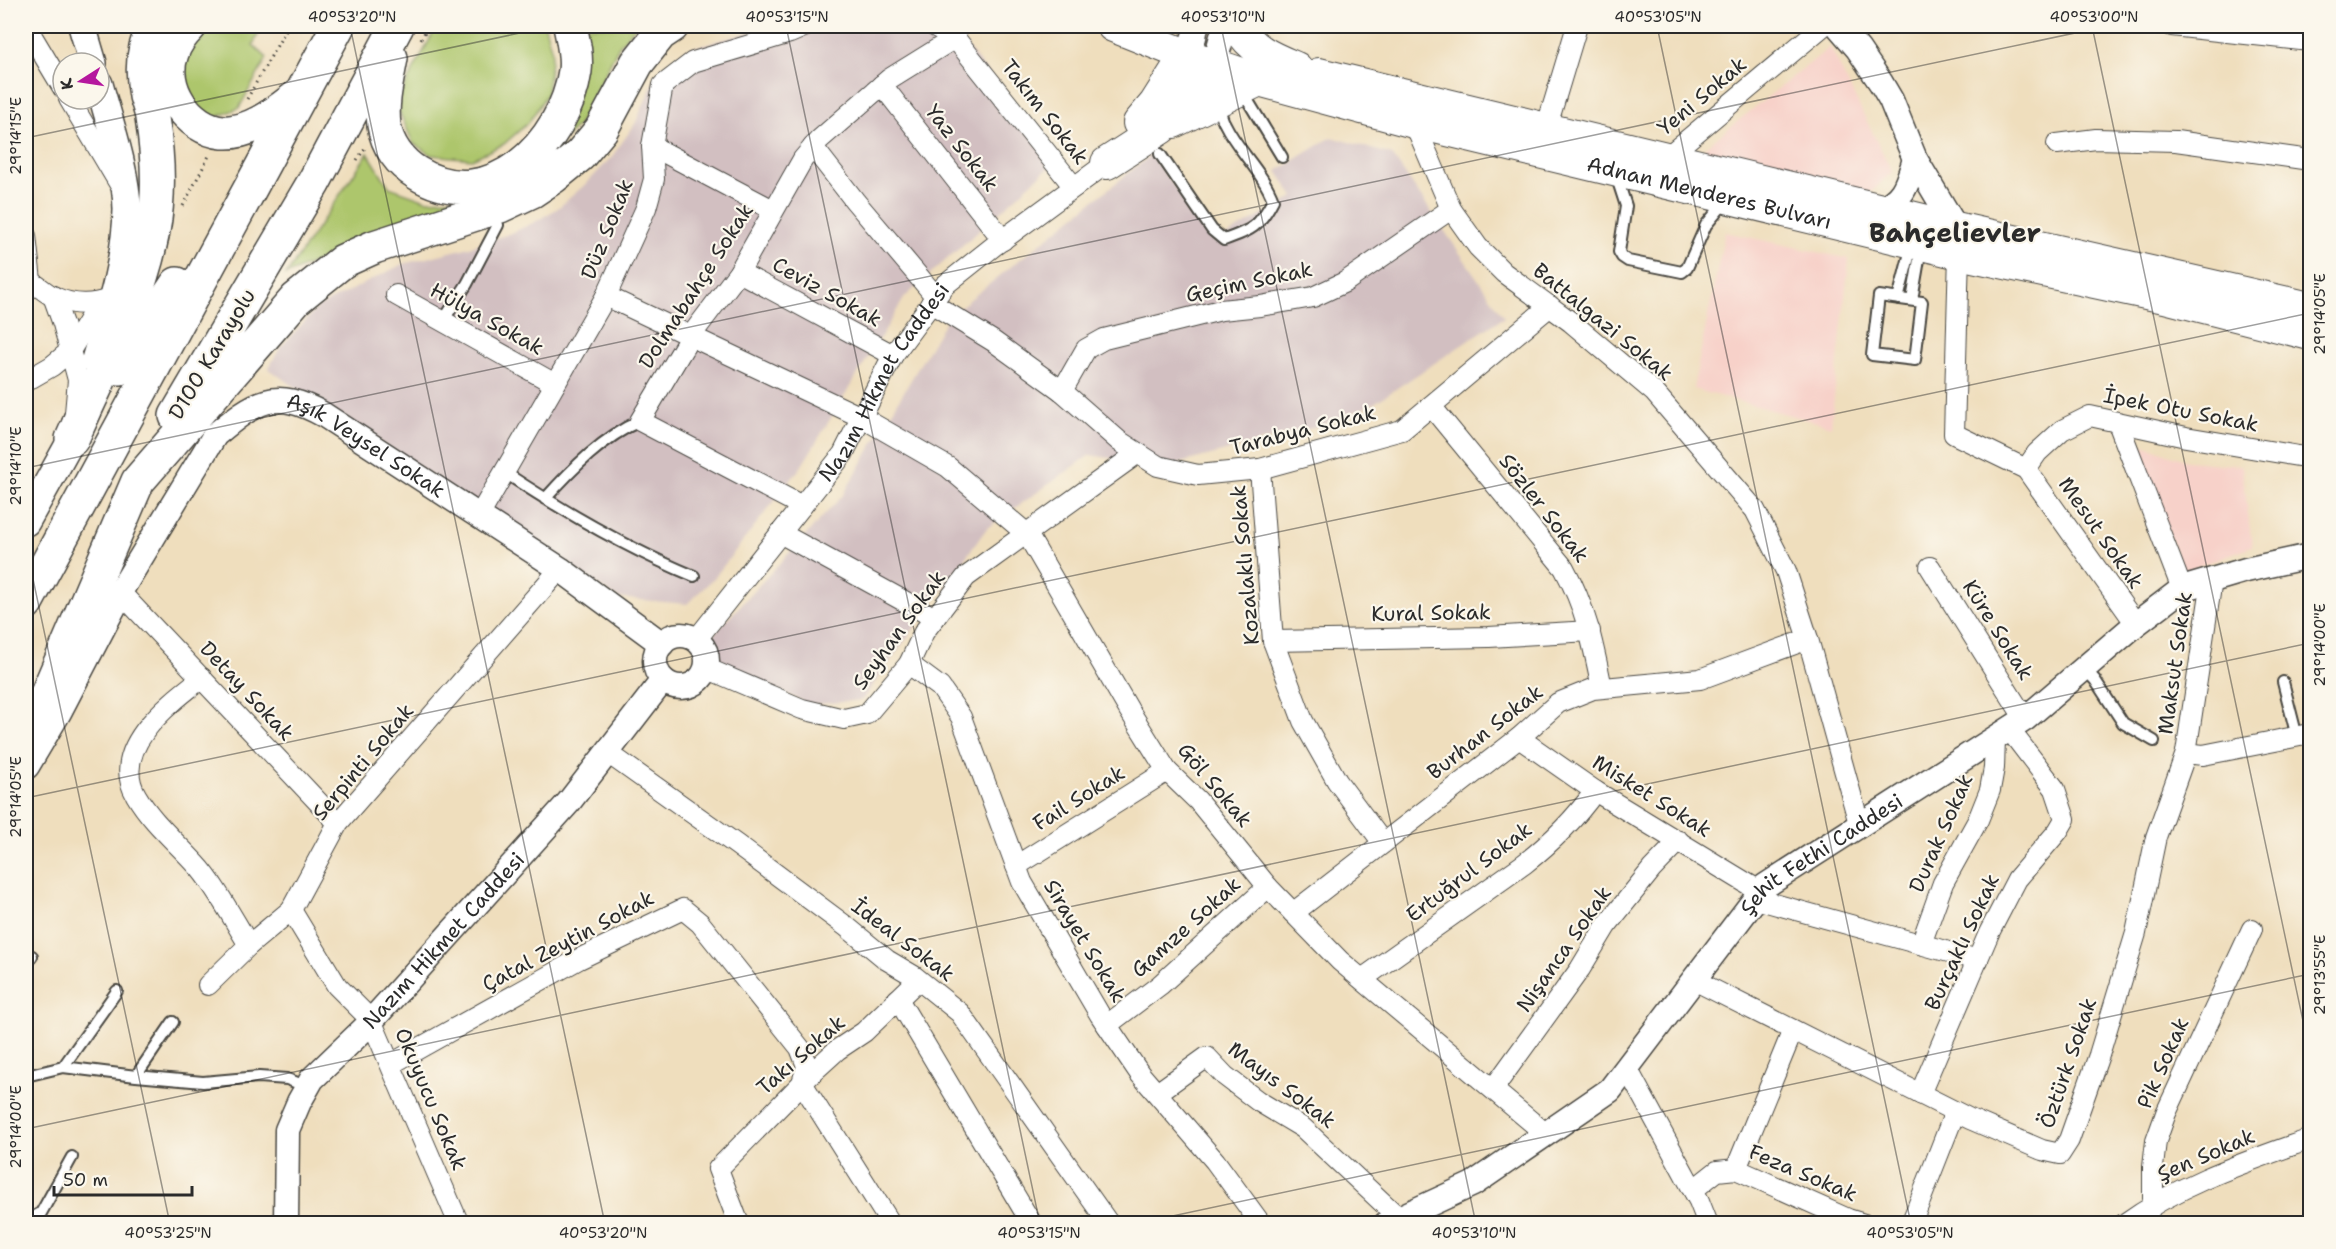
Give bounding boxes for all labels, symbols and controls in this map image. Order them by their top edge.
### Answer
text: 40°53'20"N [308,7,396,27]
text: 40°53'15"N [745,7,829,27]
text: 40°53'10"N [1181,7,1266,27]
text: 40°53'05"N [1614,7,1702,27]
text: 40°53'00"N [2049,7,2139,27]
street label: Yeni Sokak [1651,50,1753,142]
north arrow [51,51,111,111]
street label: Takım Sokak [995,54,1095,170]
text: K [55,76,78,92]
text: 29°14'15"E [6,97,26,175]
street label: Yaz Sokak [919,99,1005,197]
street label: Adnan Menderes Bulvarı [1584,150,1835,236]
street label: Düz Sokak [574,175,640,283]
street label: Dolmabahçe Sokak [632,198,760,374]
district label: Bahçelievler [1869,214,2041,251]
street label: Ceviz Sokak [767,250,887,334]
street label: Geçim Sokak [1183,255,1315,309]
street label: Battalgazi Sokak [1527,257,1679,387]
text: 29°14'05"E [2310,273,2330,355]
street label: Hülya Sokak [425,276,549,362]
street label: Nazım Hikmet Caddesi [812,277,956,488]
street label: D100 Karayolu [162,283,262,425]
street label: İpek Otu Sokak [2101,381,2261,439]
street label: Aşık Veysel Sokak [284,387,451,504]
street label: Tarabya Sokak [1227,398,1379,462]
text: 29°14'10"E [6,426,26,506]
street label: Sözler Sokak [1493,448,1595,568]
street label: Mesut Sokak [2052,472,2150,594]
street label: Kozalaklı Sokak [1224,484,1266,646]
street label: Seyhan Sokak [846,565,952,695]
street label: Küre Sokak [1956,575,2040,685]
street label: Maksut Sokak [2151,590,2199,736]
street label: Kural Sokak [1371,598,1491,628]
text: 29°14'00"E [2310,603,2330,687]
street label: Detay Sokak [194,635,300,747]
street label: Burhan Sokak [1421,678,1549,786]
street label: Serpinti Sokak [306,698,420,826]
street label: Göl Sokak [1171,737,1259,833]
street label: Misket Sokak [1587,748,1717,844]
text: 29°14'05"E [6,756,26,838]
street label: Fail Sokak [1028,759,1130,837]
street label: Durak Sokak [1902,769,1980,897]
street label: Şehit Fethi Caddesi [1734,787,1908,921]
street label: Ertuğrul Sokak [1400,816,1538,928]
street label: Nazım Hikmet Caddesi [356,846,531,1035]
street label: Burçaklı Sokak [1918,869,2006,1015]
street label: Gamze Sokak [1125,870,1247,984]
street label: Sirayet Sokak [1037,874,1133,1008]
street label: Nişanca Sokak [1510,880,1618,1018]
street label: Çatal Zeytin Sokak [477,884,659,998]
street label: İdeal Sokak [846,892,960,988]
text: 29°13'55"E [2310,935,2330,1015]
street label: Öztürk Sokak [2033,994,2103,1132]
street label: Takı Sokak [751,1009,851,1101]
street label: Pik Sokak [2130,1013,2196,1113]
street label: Okuyucu Sokak [388,1023,474,1175]
street label: Mayıs Sokak [1222,1035,1342,1135]
text: 29°14'00"E [6,1085,26,1169]
street label: Şen Sokak [2153,1122,2259,1188]
street label: Feza Sokak [1745,1138,1861,1208]
scale bar [54,1159,192,1197]
text: 50 m [63,1168,108,1192]
text: 40°53'25"N [124,1223,212,1243]
text: 40°53'20"N [559,1223,647,1243]
text: 40°53'15"N [997,1223,1081,1243]
text: 40°53'10"N [1432,1223,1517,1243]
text: 40°53'05"N [1866,1223,1954,1243]

